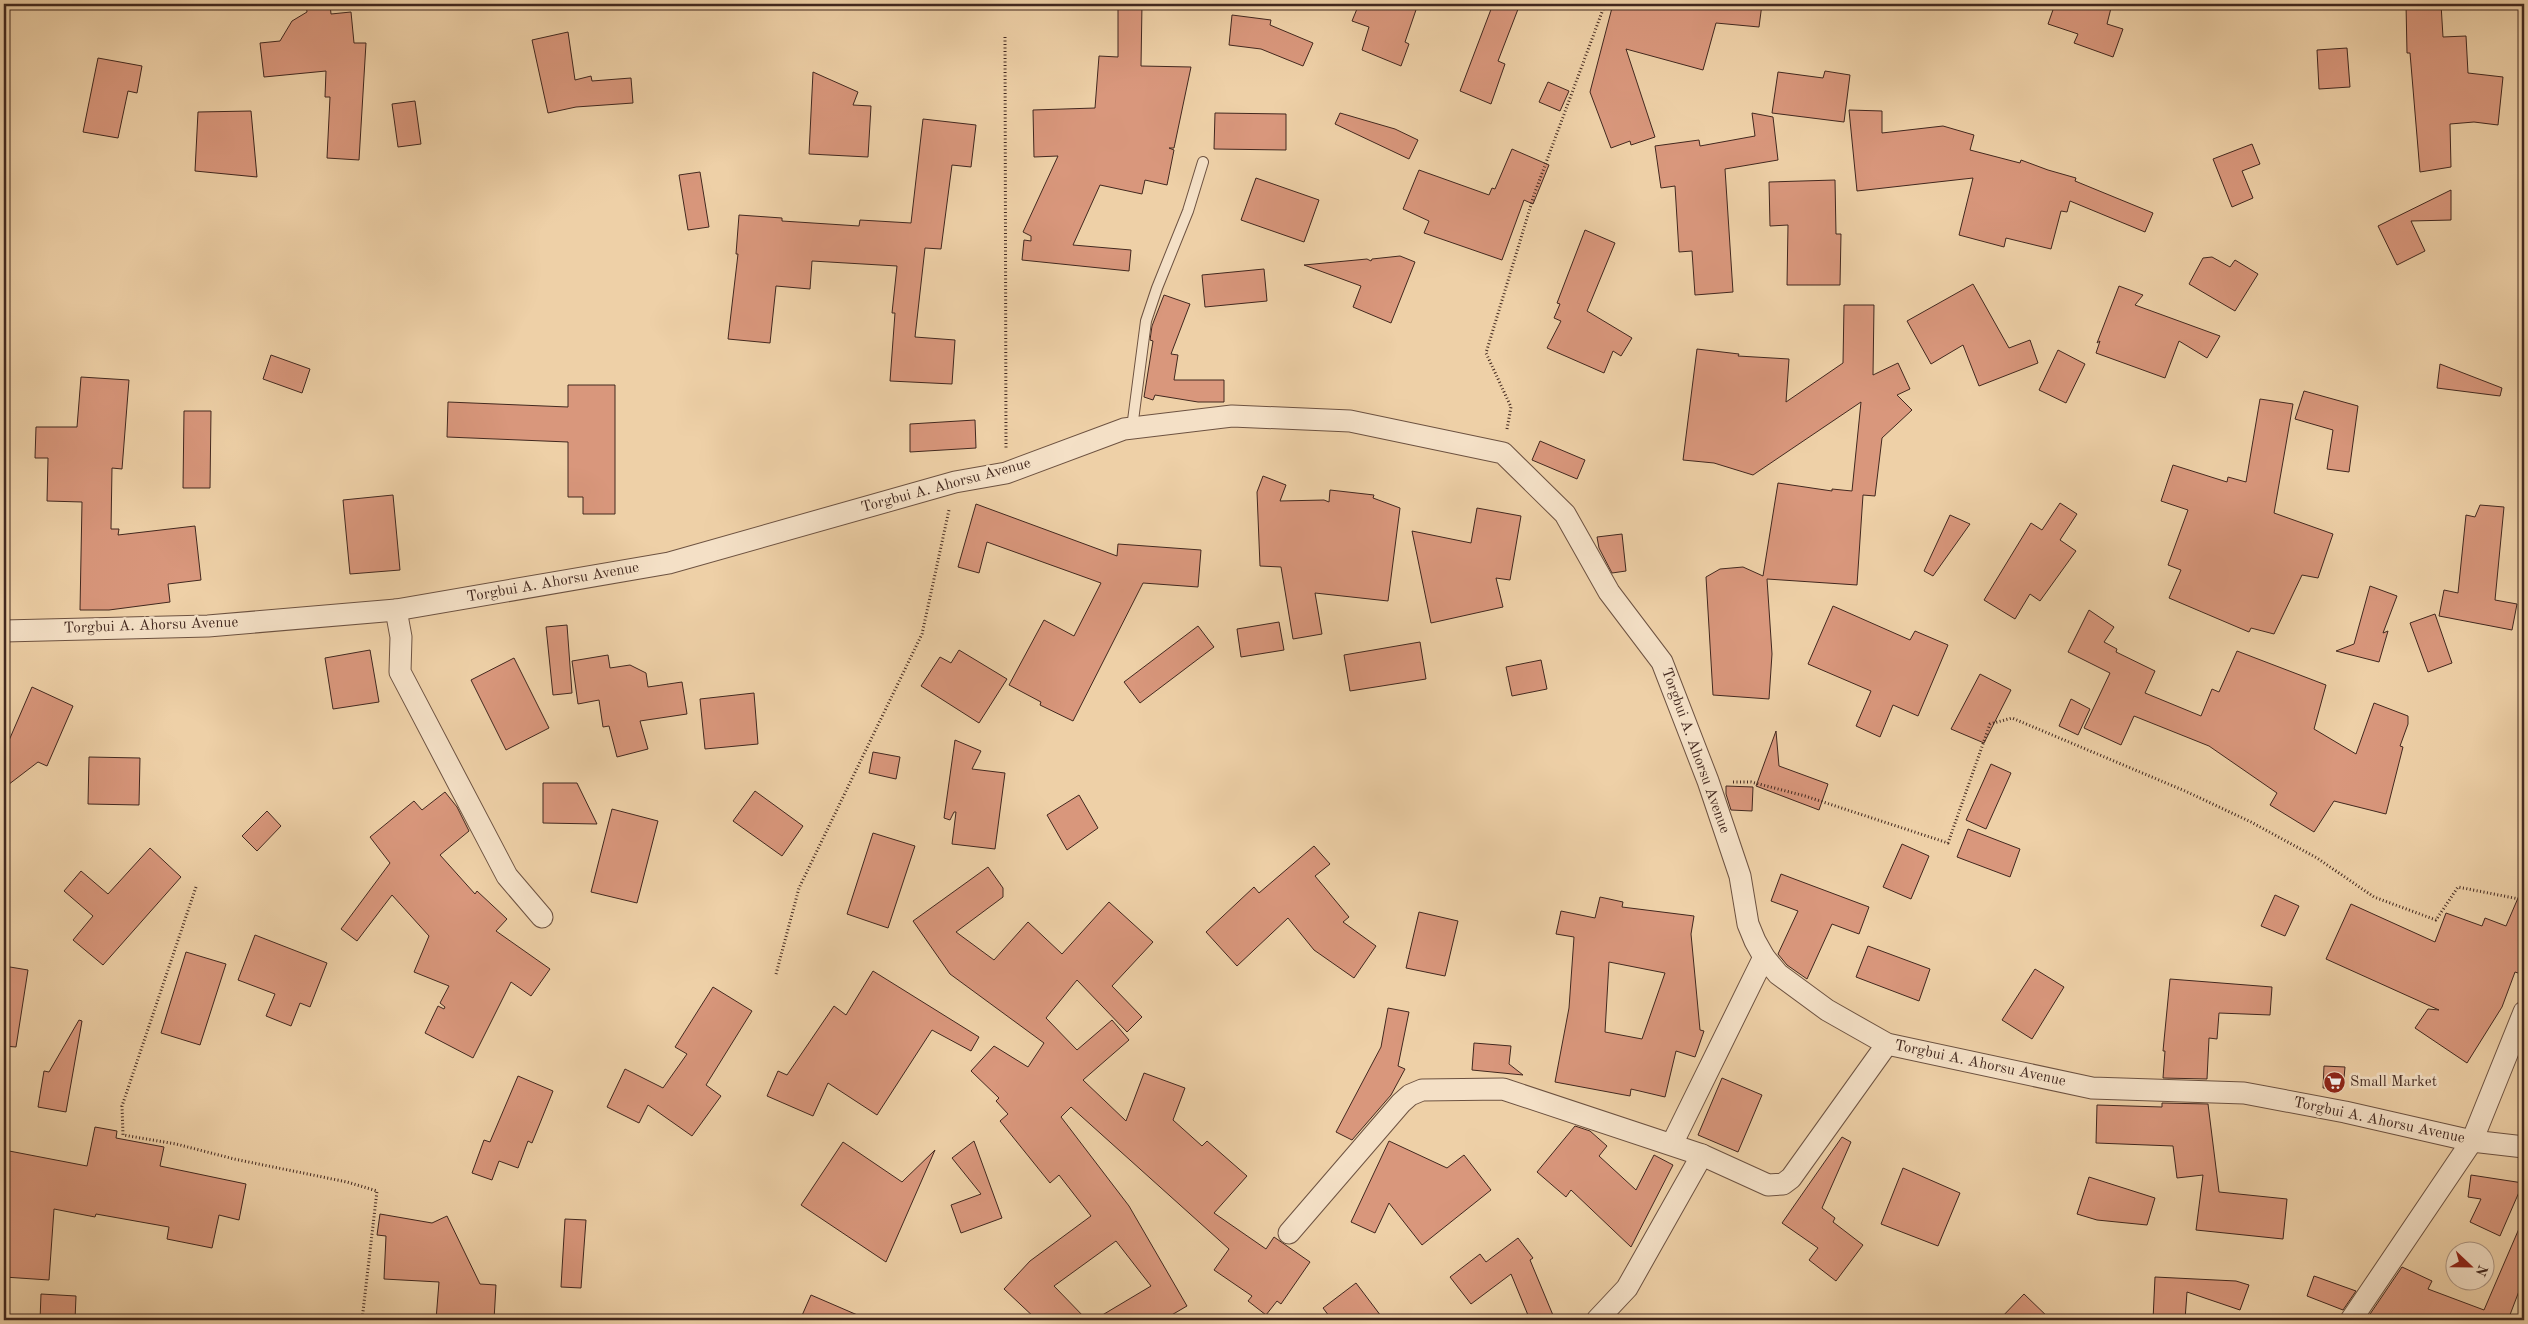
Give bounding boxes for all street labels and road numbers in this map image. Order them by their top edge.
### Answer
street label: Torgbui A. Ahorsu Avenue [860,456,1032,516]
street label: Torgbui A. Ahorsu Avenue [466,560,640,606]
street label: Torgbui A. Ahorsu Avenue [63,615,239,637]
street label: Torgbui A. Ahorsu Avenue [1658,666,1732,836]
street label: Torgbui A. Ahorsu Avenue [1893,1038,2067,1090]
street label: Torgbui A. Ahorsu Avenue [2292,1095,2466,1147]

